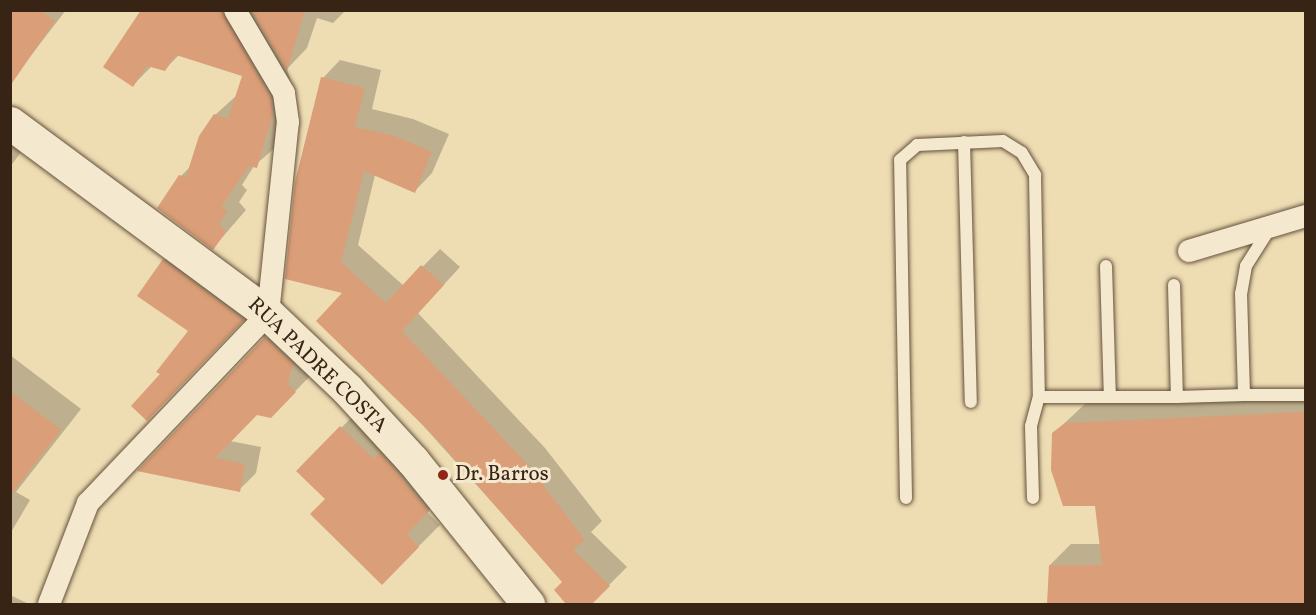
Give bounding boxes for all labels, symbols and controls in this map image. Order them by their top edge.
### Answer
street label: RUA PADRE COSTA [242,293,392,439]
place label: Dr. Barros [455,462,549,488]
marker: Dr. Barros [436,468,450,482]

